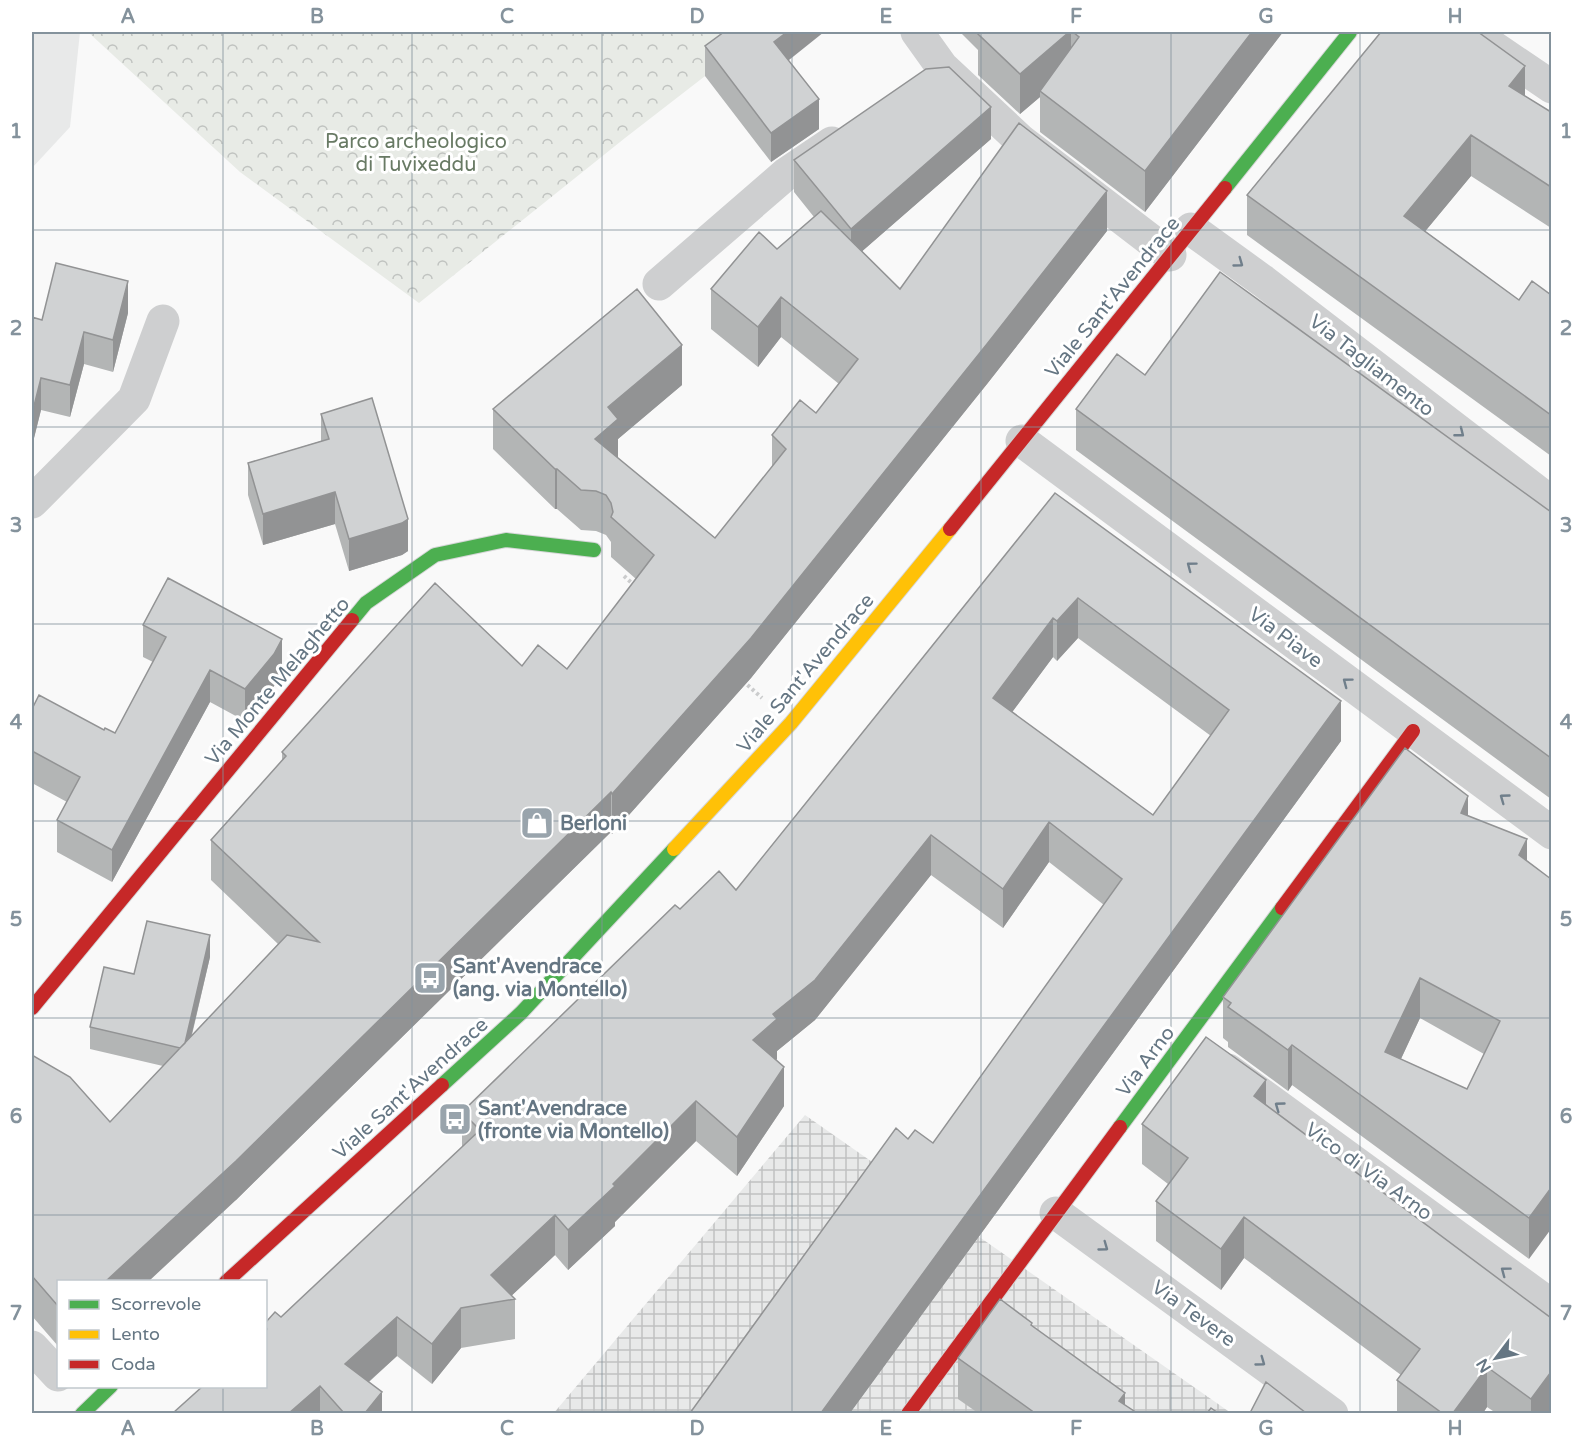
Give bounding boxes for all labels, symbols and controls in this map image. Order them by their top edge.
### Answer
text: A [121,5,136,29]
text: B [310,5,324,29]
text: C [500,5,514,29]
text: D [689,5,705,29]
text: E [880,5,893,29]
text: F [1070,5,1082,29]
text: G [1258,5,1274,29]
text: H [1447,5,1463,29]
text: 1 [10,120,22,144]
text: 1 [1560,120,1572,144]
park label: Parco archeologico di Tuvixeddu [325,130,507,177]
street label: Viale Sant'Avendrace [1040,212,1185,383]
one-way arrow [1232,256,1243,267]
street label: Via Tagliamento [1304,310,1439,422]
text: 2 [10,317,22,341]
text: 2 [1560,317,1572,341]
one-way arrow [1454,425,1465,436]
text: 3 [10,514,22,538]
text: 3 [1560,514,1572,538]
one-way arrow [1186,562,1197,573]
street label: Viale Sant'Avendrace [732,589,879,758]
street label: Via Monte Melaghetto [200,593,355,771]
street label: Via Piave [1244,602,1327,673]
one-way arrow [1343,679,1354,690]
text: 4 [10,711,23,735]
text: 4 [1560,711,1573,735]
one-way arrow [1500,794,1511,805]
shop icon: Berloni [519,805,555,841]
place label: Berloni [560,812,627,836]
text: 5 [10,908,22,932]
text: 5 [1560,908,1572,932]
place label: Sant'Avendrace (ang. via Montello) [453,955,627,1002]
bus stop icon: Sant'Avendrace (ang. via Montello) [412,960,448,996]
street label: Viale Sant'Avendrace [328,1013,493,1165]
street label: Via Arno [1112,1022,1180,1102]
place label: Sant'Avendrace (fronte via Montello) [478,1097,669,1144]
bus stop icon: Sant'Avendrace (fronte via Montello) [437,1101,473,1137]
one-way arrow [1275,1103,1286,1114]
text: 6 [10,1105,22,1129]
text: 6 [1560,1105,1572,1129]
street label: Vico di Via Arno [1300,1118,1437,1226]
one-way arrow [1097,1240,1108,1251]
one-way arrow [1500,1267,1511,1278]
street label: Via Tevere [1147,1275,1240,1352]
legend [57,1280,267,1388]
text: Scorrevole [111,1293,201,1315]
text: 7 [10,1302,22,1326]
text: 7 [1560,1302,1572,1326]
text: Lento [111,1323,160,1345]
north arrow [1466,1328,1526,1388]
text: Coda [111,1353,156,1375]
one-way arrow [1255,1355,1266,1366]
text: N [1472,1355,1496,1376]
text: A [121,1417,136,1441]
text: B [310,1417,324,1441]
text: C [500,1417,514,1441]
text: D [689,1417,705,1441]
text: E [880,1417,893,1441]
text: F [1070,1417,1082,1441]
text: G [1258,1417,1274,1441]
text: H [1447,1417,1463,1441]

